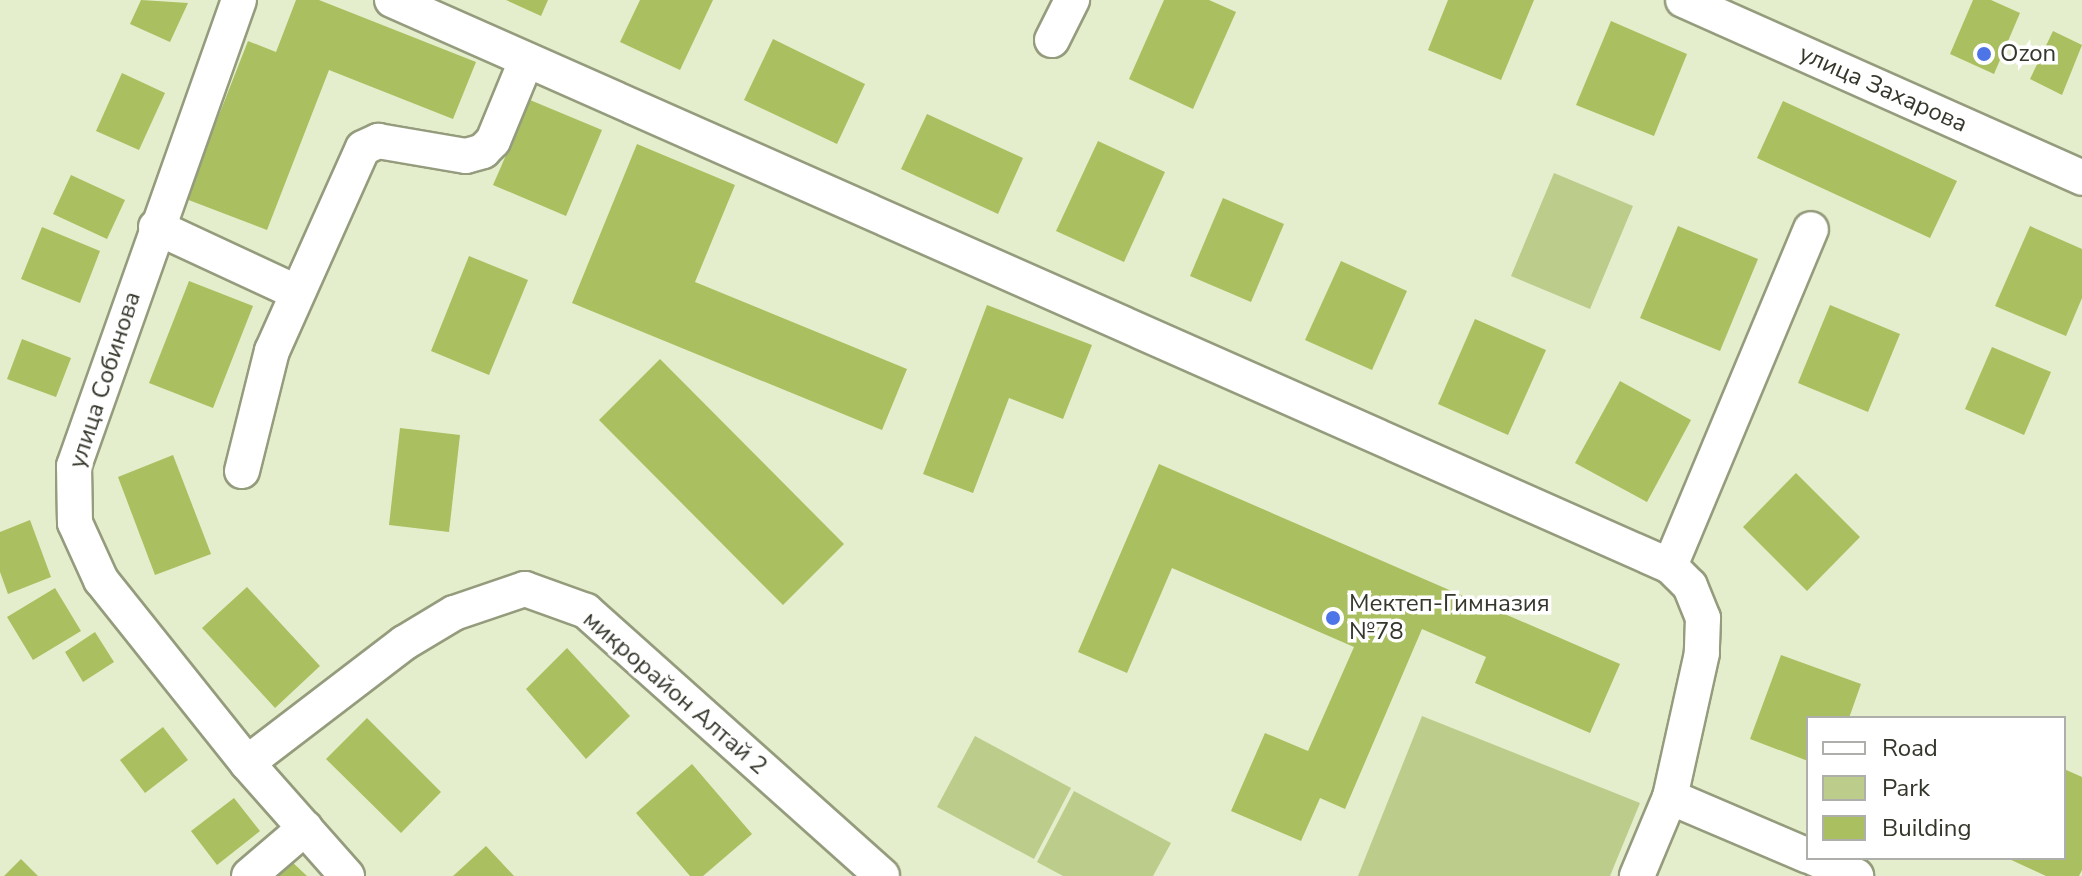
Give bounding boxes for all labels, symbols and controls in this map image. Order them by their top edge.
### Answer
street label: улица Захарова [1794,39,1972,139]
place label: Ozon [2000,40,2056,68]
marker: Ozon [1975,45,1993,63]
street label: улица Собинова [63,288,147,472]
place label: Мектеп-Гимназия №78 [1349,590,1550,646]
street label: микрорайон Алтай 2 [577,605,773,781]
marker: Мектеп-Гимназия №78 [1324,609,1342,627]
legend [1806,716,2066,860]
text: Road [1882,732,1938,764]
text: Park [1882,772,1930,804]
text: Building [1882,812,1972,844]

